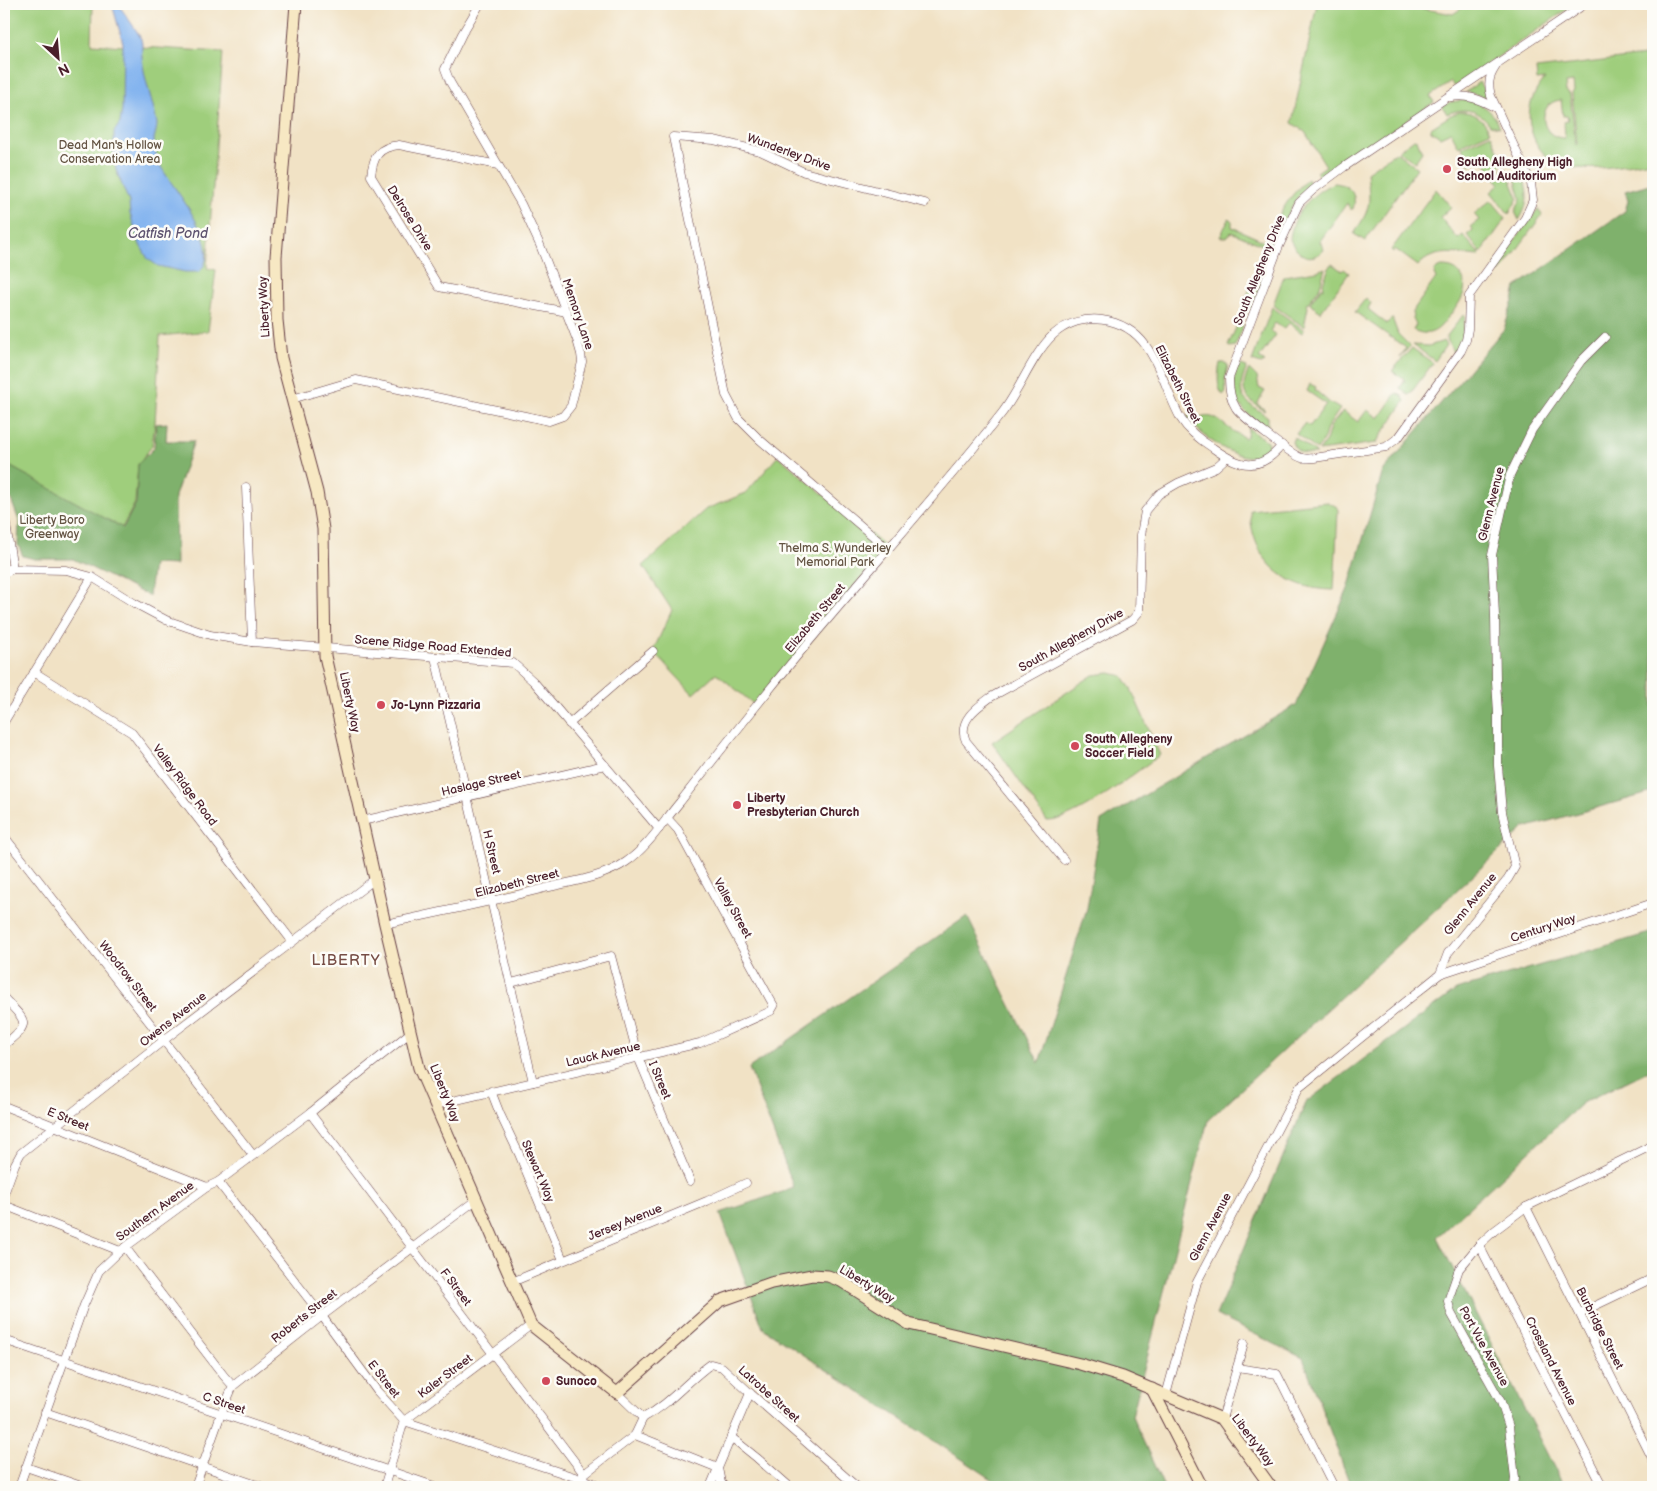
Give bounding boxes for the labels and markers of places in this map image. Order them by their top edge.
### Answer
place label: South Allegheny High School Auditorium [1457,155,1572,184]
marker: South Allegheny High School Auditorium [1441,163,1453,175]
place label: Jo-Lynn Pizzaria [391,698,481,713]
marker: Jo-Lynn Pizzaria [375,699,387,711]
place label: South Allegheny Soccer Field [1085,732,1173,761]
marker: South Allegheny Soccer Field [1069,740,1081,752]
place label: Liberty Presbyterian Church [747,791,859,820]
marker: Liberty Presbyterian Church [731,799,743,811]
place label: Sunoco [556,1374,597,1389]
marker: Sunoco [540,1375,552,1387]

